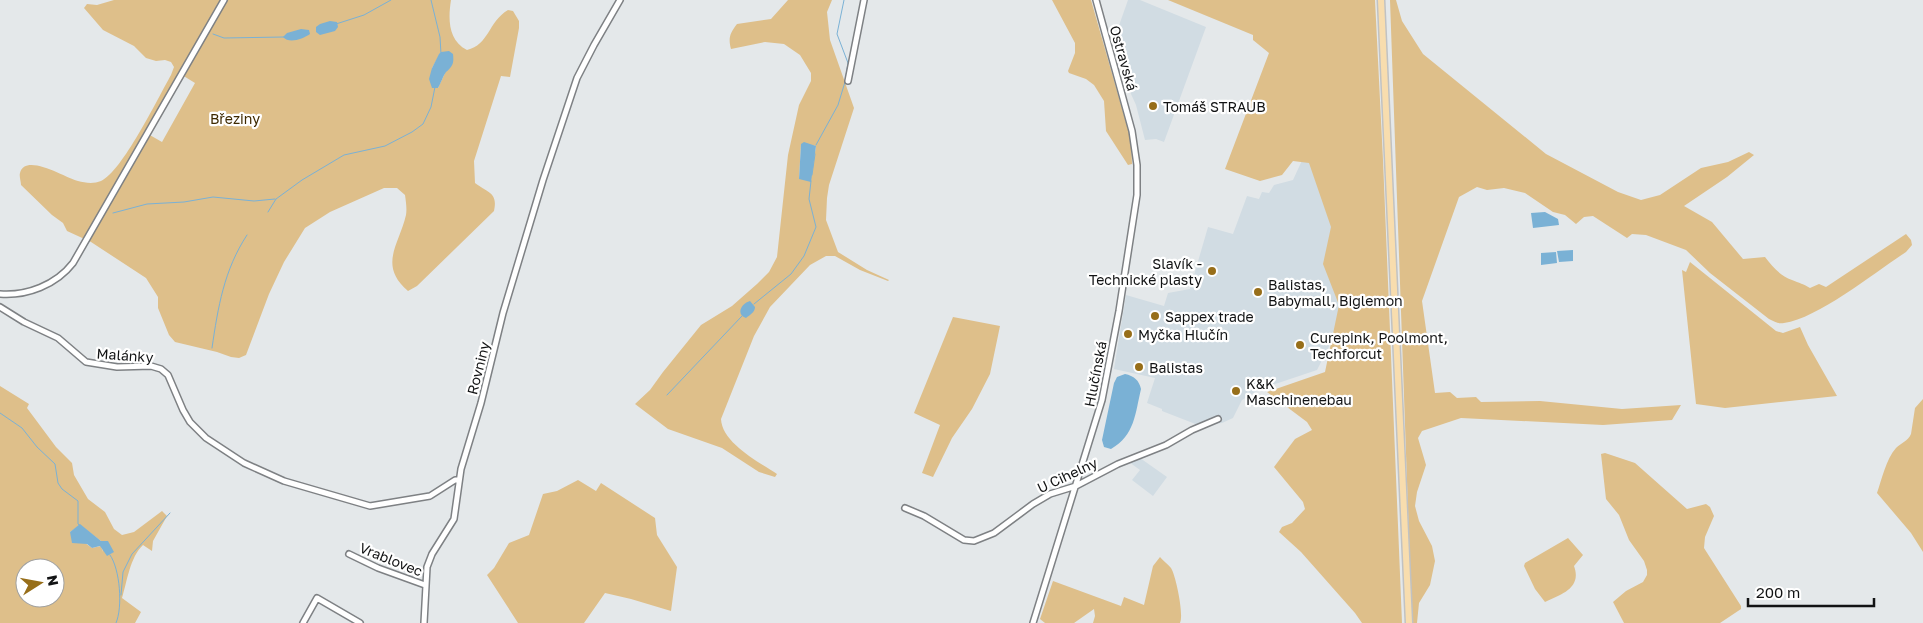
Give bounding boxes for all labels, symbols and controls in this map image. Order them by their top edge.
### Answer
street label: Ostravská [1107,23,1141,93]
place label: Tomáš STRAUB [1163,98,1266,115]
marker: Tomáš STRAUB [1147,100,1159,112]
park label: Březiny [210,110,260,127]
place label: Slavík - Technické plasty [1089,255,1202,288]
marker: Slavík - Technické plasty [1206,265,1218,277]
place label: Balistas, Babymall, Biglemon [1268,276,1403,309]
marker: Balistas, Babymall, Biglemon [1252,286,1264,298]
place label: Sappex trade [1165,308,1254,325]
marker: Sappex trade [1149,310,1161,322]
place label: Myčka Hlučín [1138,326,1228,343]
marker: Myčka Hlučín [1122,328,1134,340]
place label: Curepink, Poolmont, Techforcut [1310,329,1448,362]
marker: Curepink, Poolmont, Techforcut [1294,339,1306,351]
street label: Rovniny [463,340,493,396]
street label: Hlučínská [1080,340,1110,408]
street label: Malánky [96,345,154,365]
place label: Balistas [1149,359,1203,376]
marker: Balistas [1133,361,1145,373]
place label: K&K Maschinenebau [1246,375,1352,408]
marker: K&K Maschinenebau [1230,385,1242,397]
street label: U Cihelny [1034,454,1100,496]
street label: Vrablovec [357,539,425,579]
north arrow [15,558,65,608]
text: N [44,574,63,587]
scale bar [1748,576,1874,608]
text: 200 m [1756,583,1800,601]

